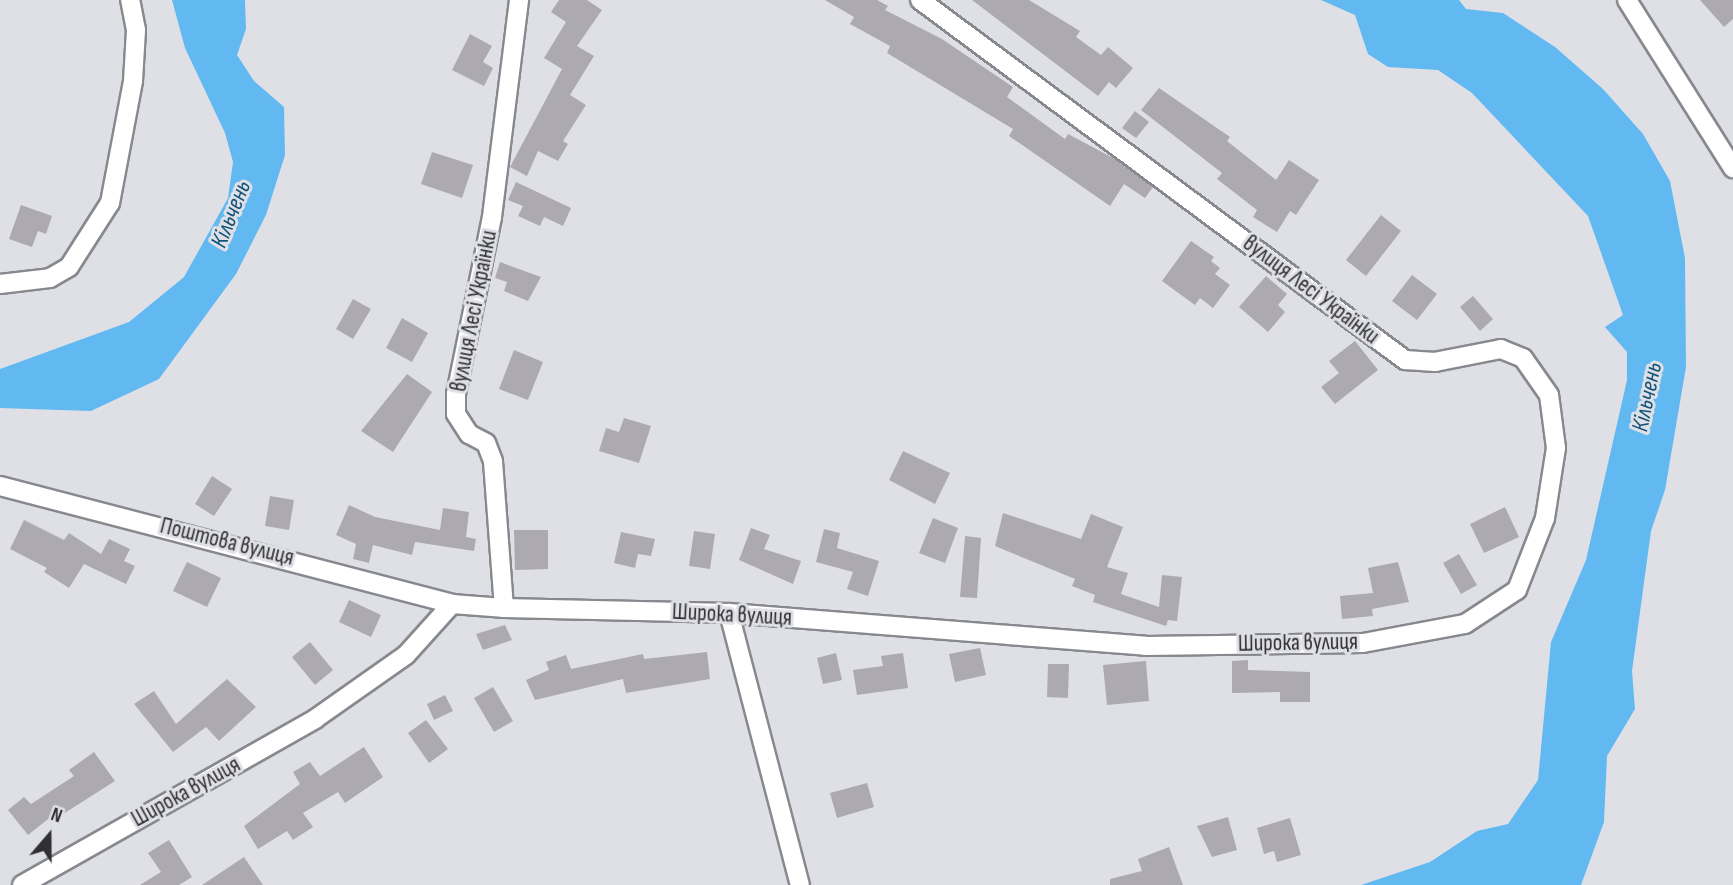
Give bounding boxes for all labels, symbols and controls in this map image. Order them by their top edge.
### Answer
water label: Кільчень [205,176,257,252]
street label: вулиця Лесі Українки [445,228,503,394]
street label: вулиця Лесі Українки [1237,230,1385,350]
water label: Кільчень [1626,360,1668,434]
street label: Поштова вулиця [157,512,297,572]
street label: Широка вулиця [671,598,793,632]
street label: Широка вулиця [1238,628,1358,658]
street label: Широка вулиця [127,751,245,833]
north arrow [14,801,84,871]
text: N [48,803,65,828]

